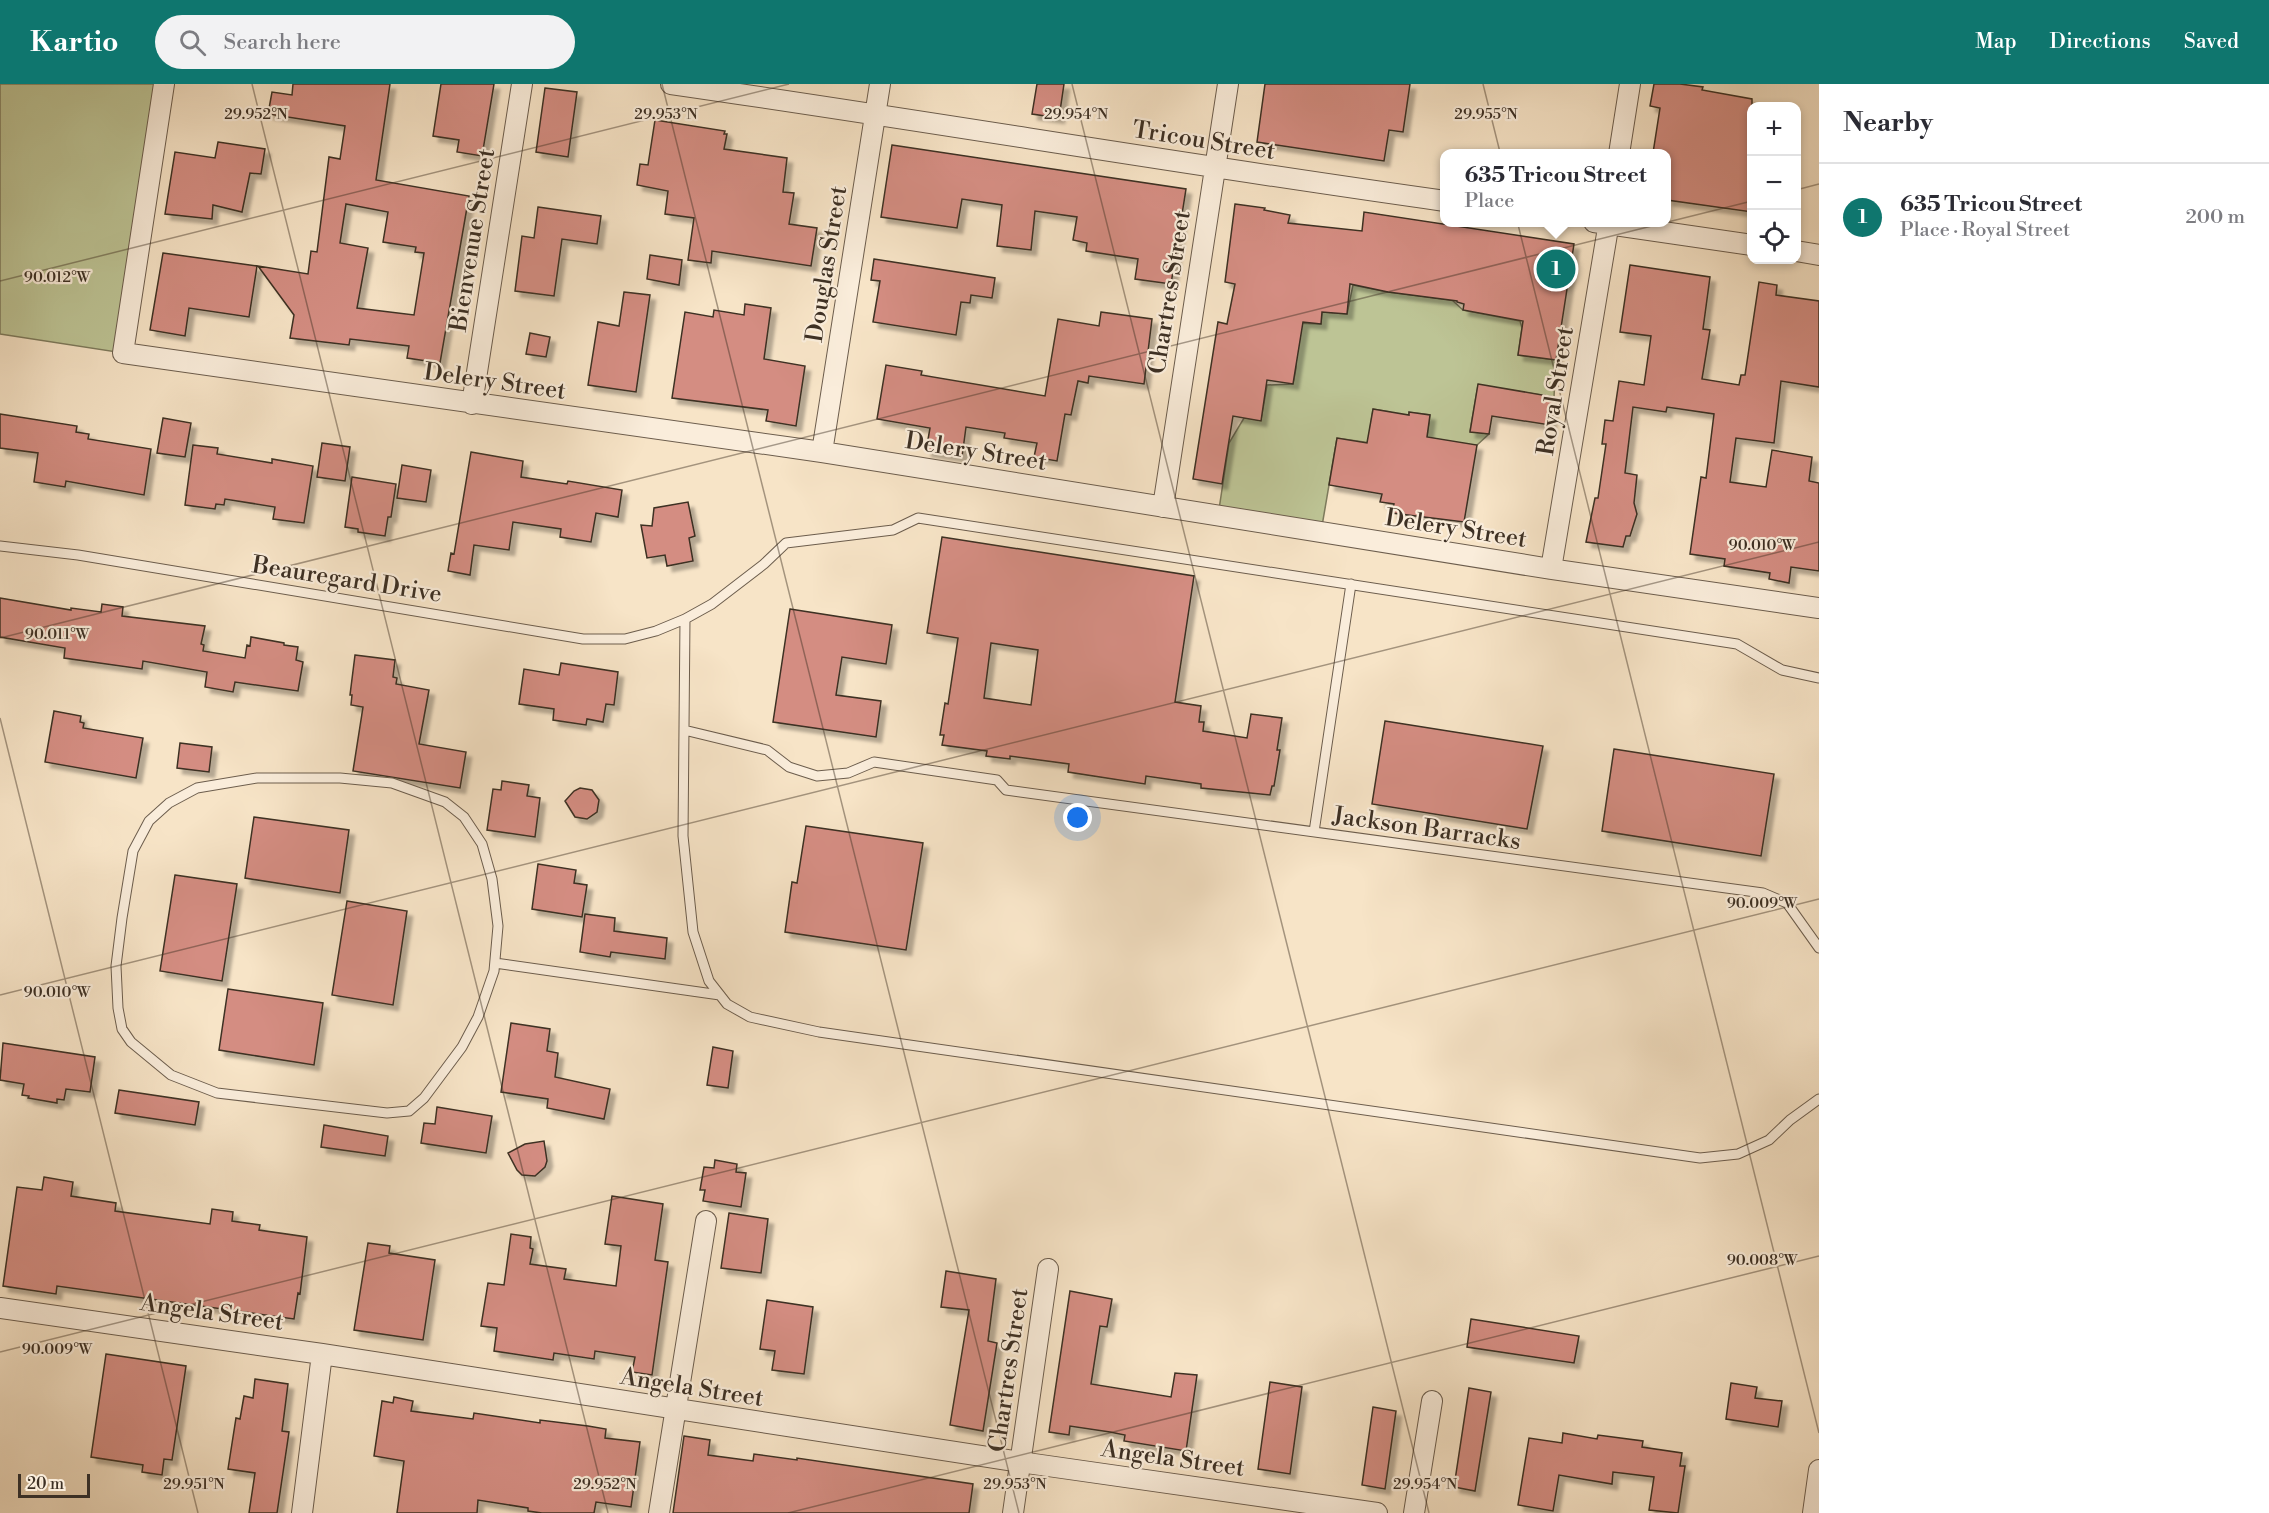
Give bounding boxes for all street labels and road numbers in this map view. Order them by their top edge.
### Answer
street label: Tricou Street [1130,115,1278,167]
street label: Bienvenue Street [444,146,502,335]
street label: Douglas Street [800,183,854,345]
street label: Chartres Street [1142,208,1198,376]
street label: Royal Street [1531,324,1581,458]
street label: Delery Street [422,357,568,407]
street label: Delery Street [903,426,1049,478]
street label: Delery Street [1383,503,1529,555]
street label: Beauregard Drive [249,550,444,610]
street label: Jackson Barracks [1330,801,1523,857]
street label: Chartres Street [983,1286,1035,1454]
street label: Angela Street [137,1288,286,1338]
street label: Angela Street [617,1362,766,1414]
street label: Angela Street [1098,1434,1247,1484]

